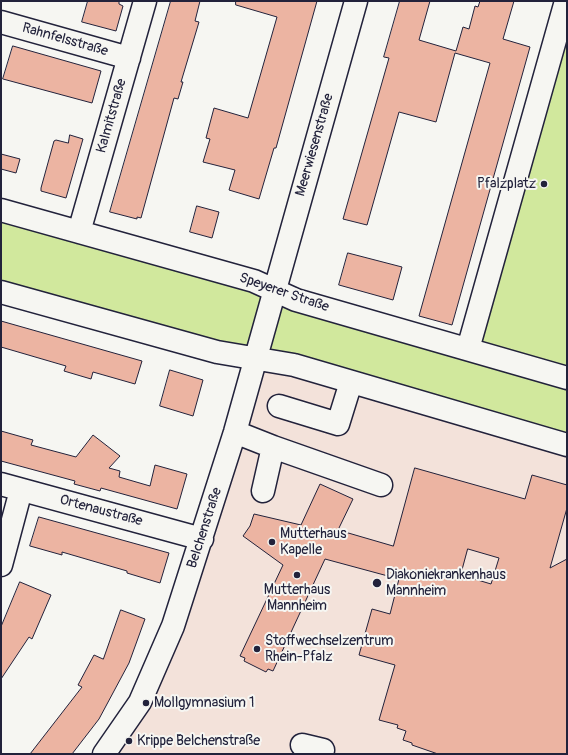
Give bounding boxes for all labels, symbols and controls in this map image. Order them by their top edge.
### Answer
street label: Rahnfelsstraße [20,20,110,60]
street label: Kalmitstraße [93,77,131,155]
street label: Meerwiesenstraße [292,92,338,198]
place label: Pfalzplatz [477,176,536,192]
marker: Pfalzplatz [539,179,549,189]
street label: Speyerer Straße [237,270,331,316]
street label: Belchenstraße [184,485,226,571]
street label: Ortenaustraße [58,492,144,530]
place label: Mutterhaus Kapelle [280,526,346,558]
marker: Mutterhaus Kapelle [267,537,277,547]
place label: Diakoniekrankenhaus Mannheim [386,567,506,600]
marker: Mutterhaus Mannheim [292,570,302,580]
marker: Diakoniekrankenhaus Mannheim [371,577,383,589]
place label: Mutterhaus Mannheim [264,582,330,614]
place label: Stoffwechselzentrum Rhein-Pfalz [265,633,393,666]
marker: Stoffwechselzentrum Rhein-Pfalz [252,644,262,654]
place label: Mollgymnasium 1 [154,695,254,711]
marker: Mollgymnasium 1 [141,698,151,708]
place label: Krippe Belchenstraße [137,733,260,749]
marker: Krippe Belchenstraße [124,736,134,746]

